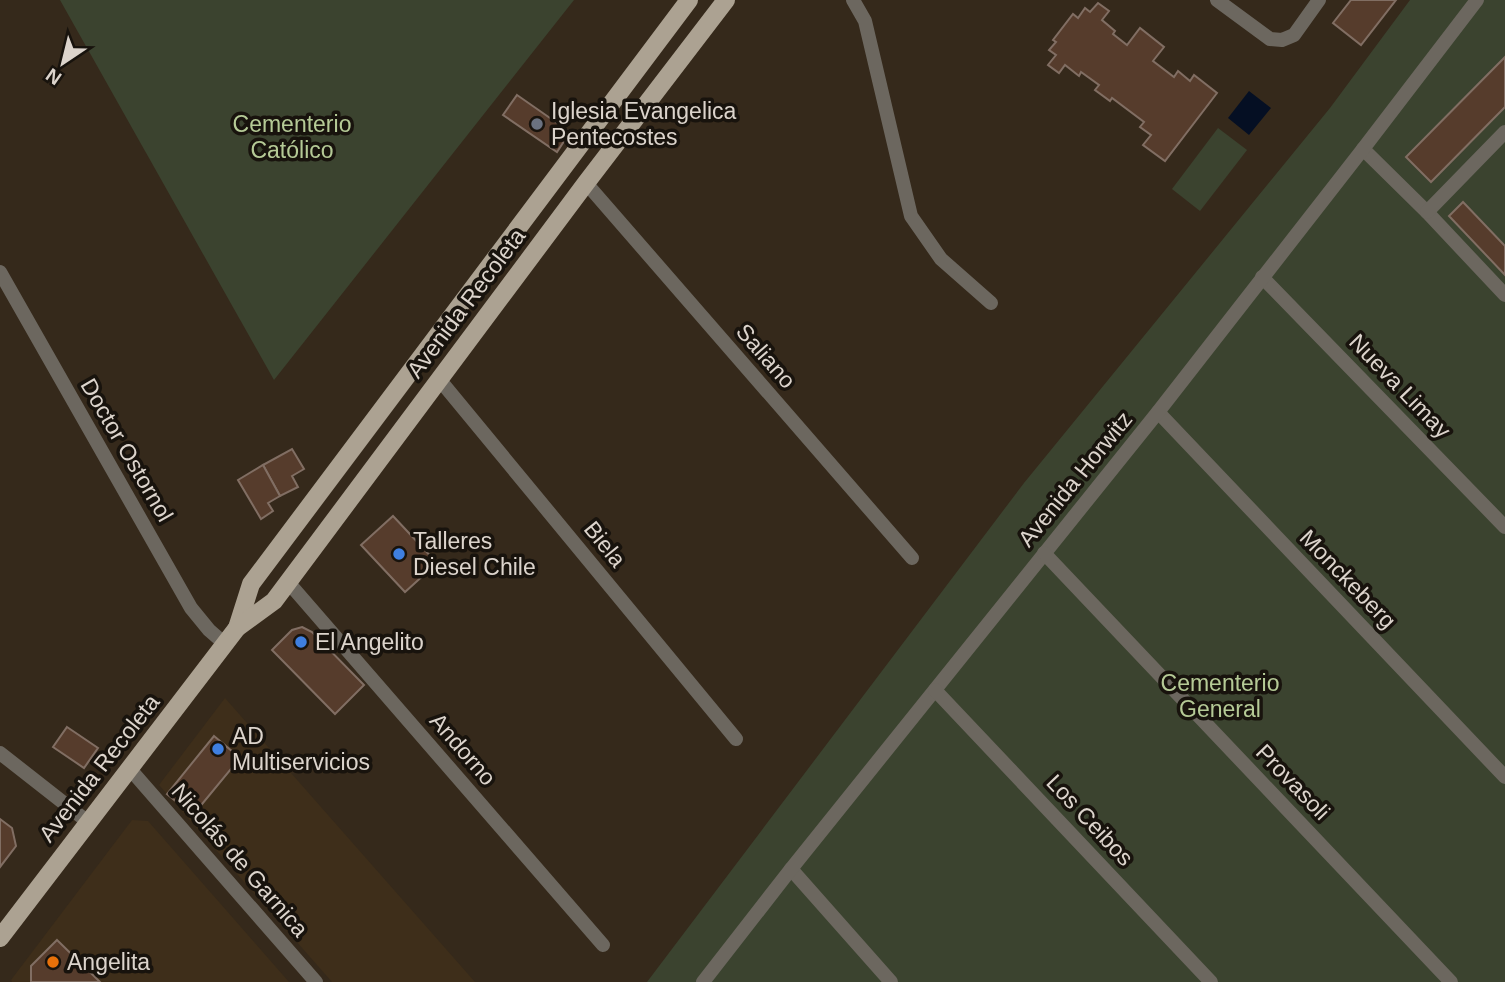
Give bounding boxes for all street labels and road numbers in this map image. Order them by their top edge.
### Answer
street label: Avenida Recoleta [401,223,531,383]
street label: Saliano [731,319,801,393]
street label: Nueva Limay [1344,329,1456,444]
street label: Doctor Ostornol [75,374,179,526]
street label: Avenida Horwitz [1013,406,1137,552]
street label: Biela [579,516,631,572]
street label: Monckeberg [1295,524,1401,634]
street label: Avenida Recoleta [33,689,165,847]
street label: Andorno [425,708,501,790]
street label: Provasoli [1251,739,1335,825]
street label: Los Ceibos [1041,769,1139,871]
street label: Nicolás de Garnica [166,778,314,942]

